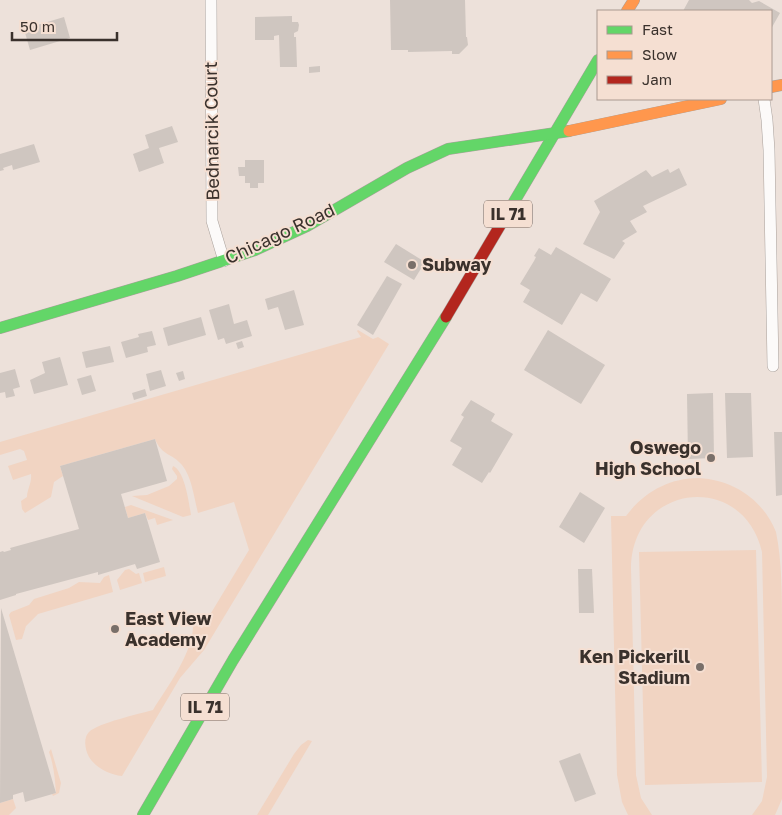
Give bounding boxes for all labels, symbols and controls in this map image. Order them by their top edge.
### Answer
scale bar [12,10,118,42]
legend [597,10,772,100]
text: 50 m [20,17,55,35]
text: Fast [642,20,673,38]
text: Slow [642,45,677,63]
street label: Bednarcik Court [199,61,223,201]
text: Jam [642,70,672,88]
street label: Chicago Road [221,198,338,268]
road number: IL 71 [484,200,532,228]
place label: Subway [422,253,491,275]
marker: Subway [406,259,418,271]
place label: Oswego High School [595,436,701,479]
marker: Oswego High School [705,452,717,464]
place label: East View Academy [125,607,212,650]
marker: East View Academy [109,623,121,635]
place label: Ken Pickerill Stadium [579,645,690,688]
marker: Ken Pickerill Stadium [694,661,706,673]
road number: IL 71 [181,694,229,720]

